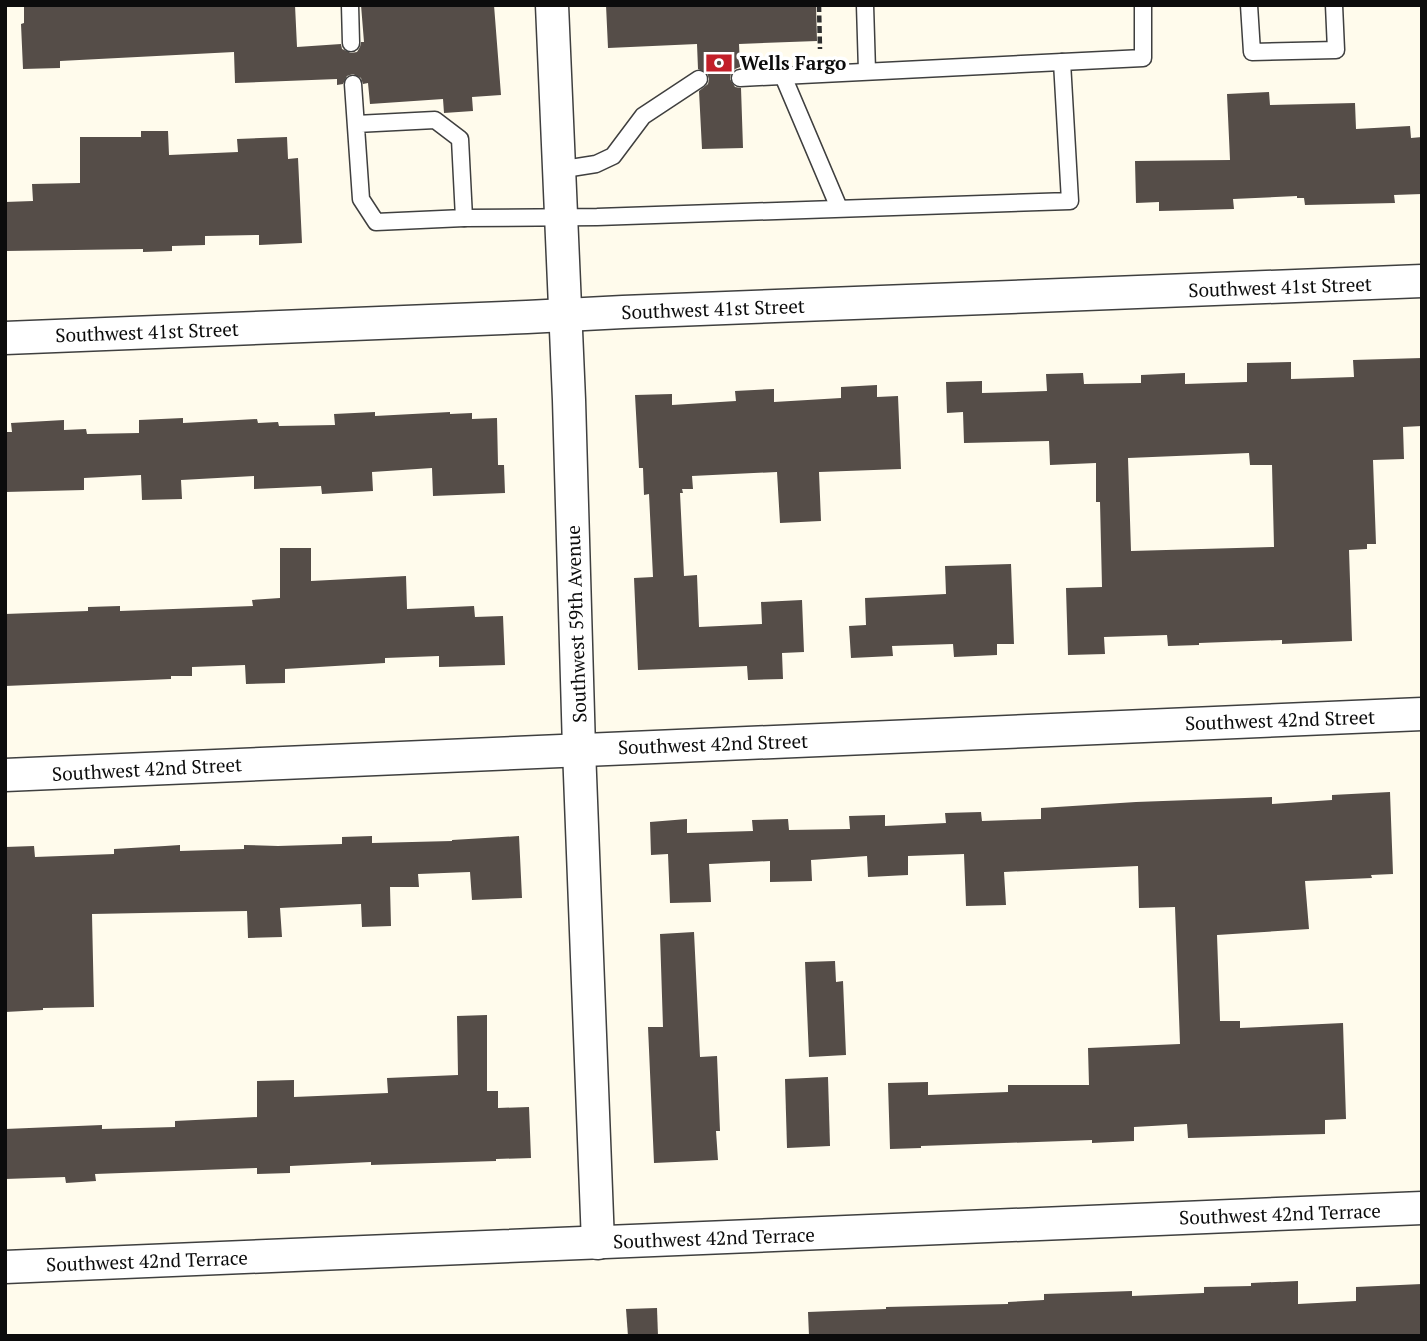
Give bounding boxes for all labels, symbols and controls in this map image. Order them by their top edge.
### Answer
bank icon: Wells Fargo [704,48,734,78]
place label: Wells Fargo [740,50,846,75]
street label: Southwest 41st Street [1188,271,1372,302]
street label: Southwest 41st Street [621,293,805,324]
street label: Southwest 41st Street [55,316,239,347]
street label: Southwest 59th Avenue [560,525,591,723]
street label: Southwest 42nd Street [1184,704,1375,735]
street label: Southwest 42nd Street [617,728,808,759]
street label: Southwest 42nd Street [51,751,243,786]
street label: Southwest 42nd Terrace [1179,1197,1381,1230]
street label: Southwest 42nd Terrace [613,1221,815,1254]
street label: Southwest 42nd Terrace [46,1244,248,1277]

